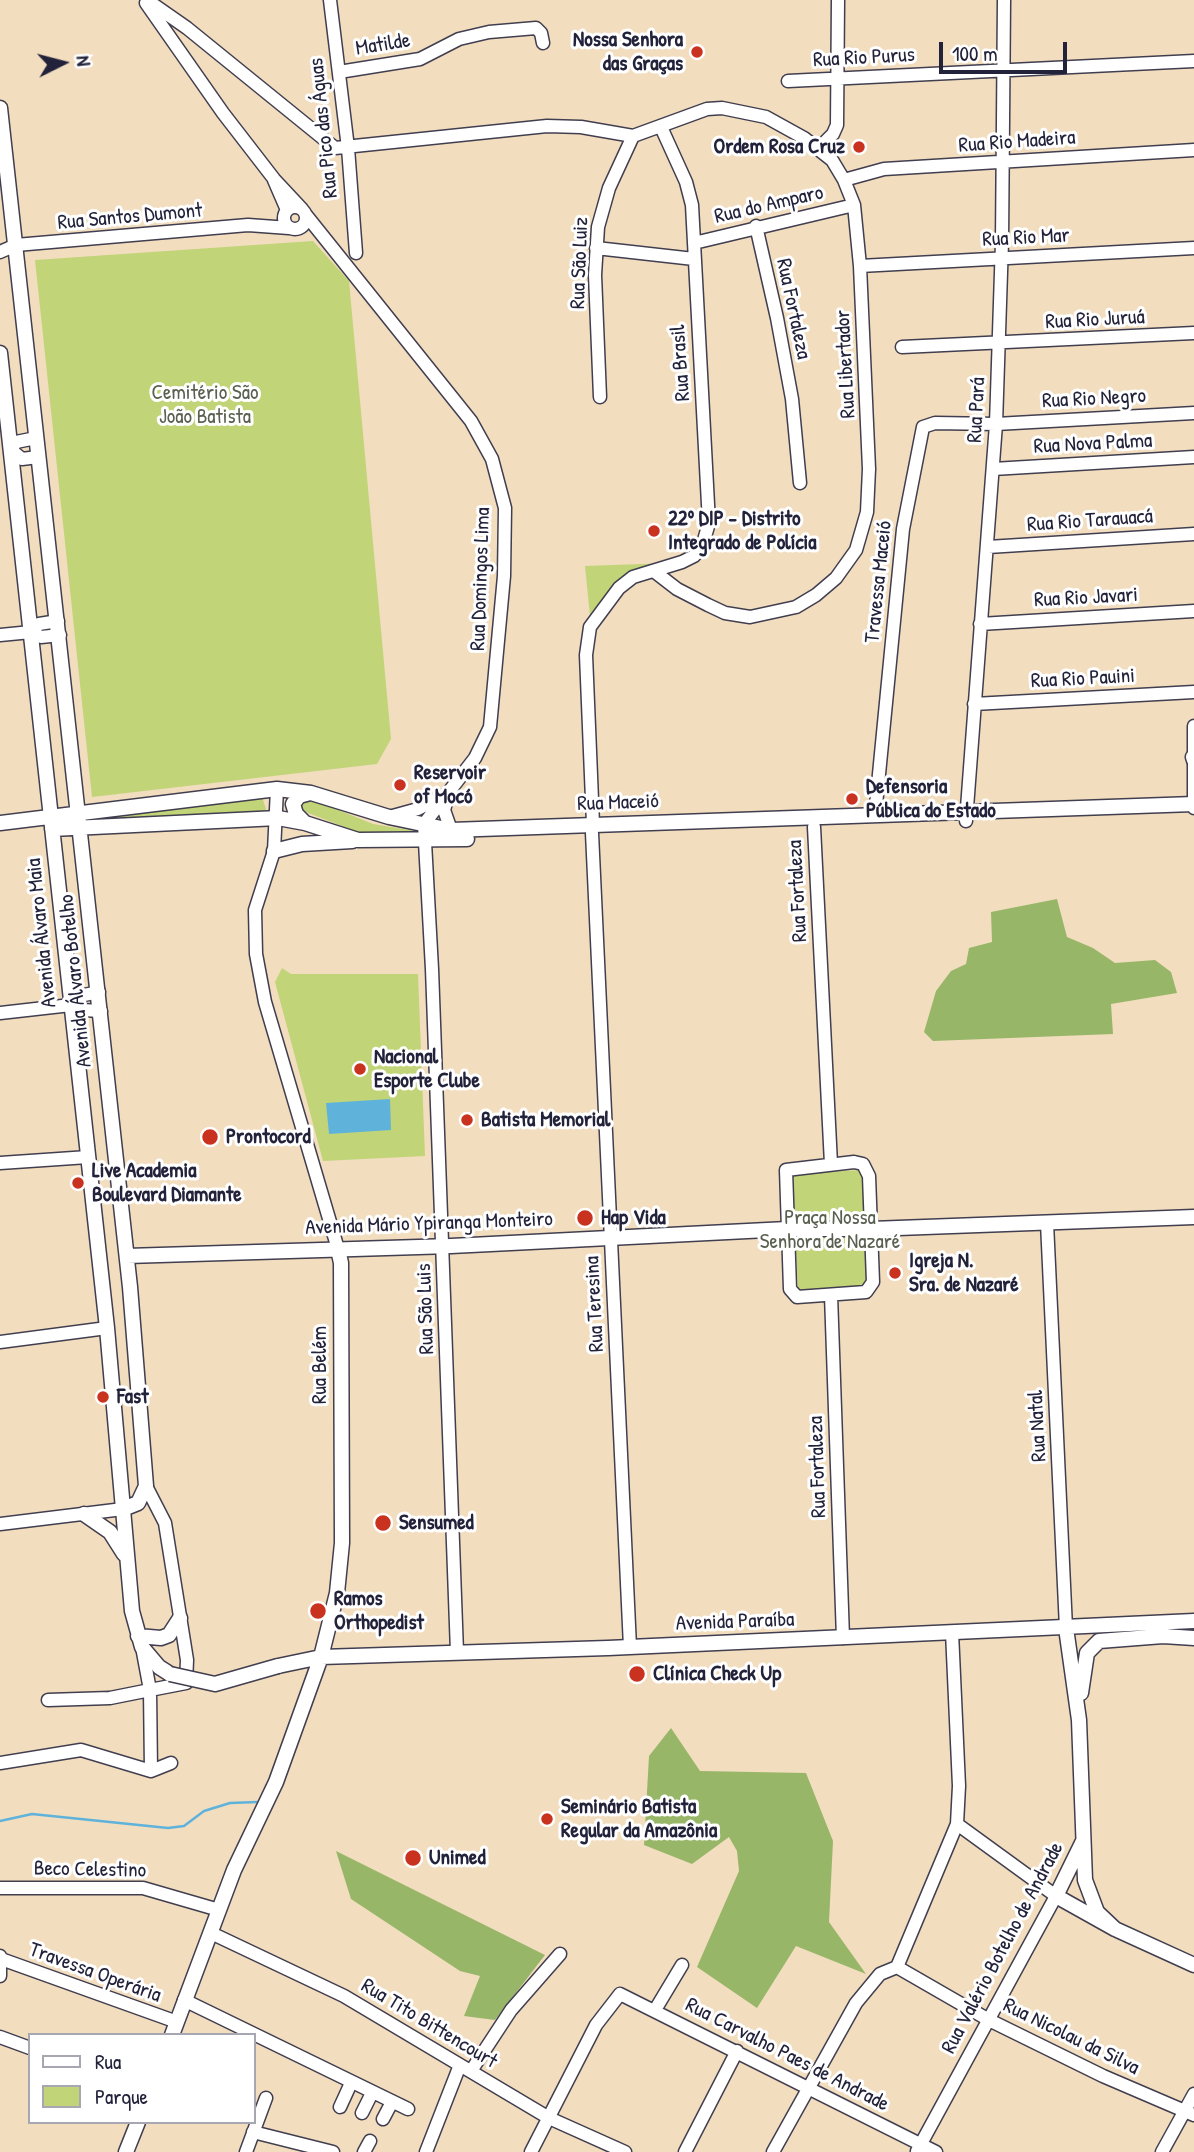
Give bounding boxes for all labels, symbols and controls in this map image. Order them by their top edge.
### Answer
place label: Nossa Senhora das Graças [573,27,683,77]
north arrow [28,28,98,98]
street label: Matilde [354,28,412,62]
scale bar [942,28,1070,72]
text: 100 m [952,39,998,68]
street label: Rua Rio Purus [813,43,915,73]
marker: Nossa Senhora das Graças [689,44,705,60]
text: N [70,54,97,67]
street label: Rua Pico das Águas [304,57,344,199]
street label: Rua Rio Madeira [958,125,1076,159]
place label: Ordem Rosa Cruz [713,134,845,160]
marker: Ordem Rosa Cruz [851,139,867,155]
street label: Rua do Amparo [712,180,826,230]
street label: Rua Santos Dumont [57,198,203,236]
street label: Rua São Luiz [566,217,594,309]
street label: Rua Rio Mar [982,223,1070,253]
street label: Rua Fortaleza [770,256,816,362]
street label: Rua Rio Juruá [1045,305,1145,335]
street label: Rua Libertador [831,309,861,419]
street label: Rua Brasil [666,324,696,402]
street label: Rua Pará [963,377,991,443]
park label: Cemitério São João Batista [152,380,258,430]
street label: Rua Rio Negro [1041,384,1147,414]
street label: Rua Nova Palma [1033,428,1153,460]
street label: Rua Rio Tarauacá [1026,504,1154,538]
place label: 22º DIP - Distrito Integrado de Polícia [668,506,816,556]
street label: Rua Domingos Lima [466,507,496,651]
street label: Travessa Maceió [860,520,898,644]
marker: 22º DIP - Distrito Integrado de Polícia [646,523,662,539]
street label: Rua Rio Javari [1033,583,1139,613]
street label: Rua Rio Pauini [1030,664,1136,694]
place label: Reservoir of Mocó [414,760,486,810]
place label: Defensoria Pública do Estado [866,774,996,824]
marker: Reservoir of Mocó [392,777,408,793]
street label: Rua Maceió [577,789,659,817]
marker: Defensoria Pública do Estado [844,791,860,807]
street label: Rua Fortaleza [783,839,813,943]
street label: Avenida Álvaro Maia [22,857,62,1009]
street label: Avenida Álvaro Botelho [54,893,98,1069]
place label: Nacional Esporte Clube [374,1044,480,1094]
marker: Nacional Esporte Clube [352,1061,368,1077]
place label: Batista Memorial [481,1107,610,1133]
marker: Batista Memorial [459,1112,475,1128]
place label: Prontocord [226,1124,311,1150]
marker: Prontocord [200,1127,220,1147]
place label: Live Academia Boulevard Diamante [92,1158,242,1208]
marker: Live Academia Boulevard Diamante [70,1175,86,1191]
place label: Hap Vida [601,1205,666,1231]
park label: Praça Nossa Senhora de Nazaré [760,1205,900,1255]
street label: Avenida Mário Ypiranga Monteiro [305,1207,553,1241]
marker: Hap Vida [575,1208,595,1228]
place label: Igreja N. Sra. de Nazaré [909,1248,1019,1298]
street label: Rua Teresina [580,1255,610,1353]
street label: Rua São Luis [412,1263,440,1355]
marker: Igreja N. Sra. de Nazaré [887,1265,903,1281]
street label: Rua Belém [307,1326,333,1404]
place label: Fast [117,1384,148,1410]
marker: Fast [95,1389,111,1405]
street label: Rua Natal [1024,1390,1052,1462]
street label: Rua Fortaleza [804,1416,832,1518]
place label: Sensumed [399,1510,474,1536]
marker: Sensumed [373,1513,393,1533]
place label: Ramos Orthopedist [334,1586,424,1636]
marker: Ramos Orthopedist [308,1601,328,1621]
street label: Avenida Paraíba [675,1607,795,1637]
place label: Clínica Check Up [653,1661,781,1687]
marker: Clínica Check Up [627,1664,647,1684]
place label: Seminário Batista Regular da Amazônia [561,1794,717,1844]
marker: Seminário Batista Regular da Amazônia [539,1811,555,1827]
street label: Rua Valério Botelho de Andrade [937,1838,1069,2058]
place label: Unimed [429,1845,486,1871]
marker: Unimed [403,1848,423,1868]
street label: Beco Celestino [34,1856,146,1884]
street label: Travessa Operária [26,1937,164,2009]
street label: Rua Tito Bittencourt [357,1974,501,2074]
street label: Rua Carvalho Paes de Andrade [681,1993,893,2117]
street label: Rua Nicolau da Silva [999,1993,1143,2081]
legend [28,2033,256,2124]
text: Rua [95,2047,121,2076]
text: Parque [95,2082,148,2111]

